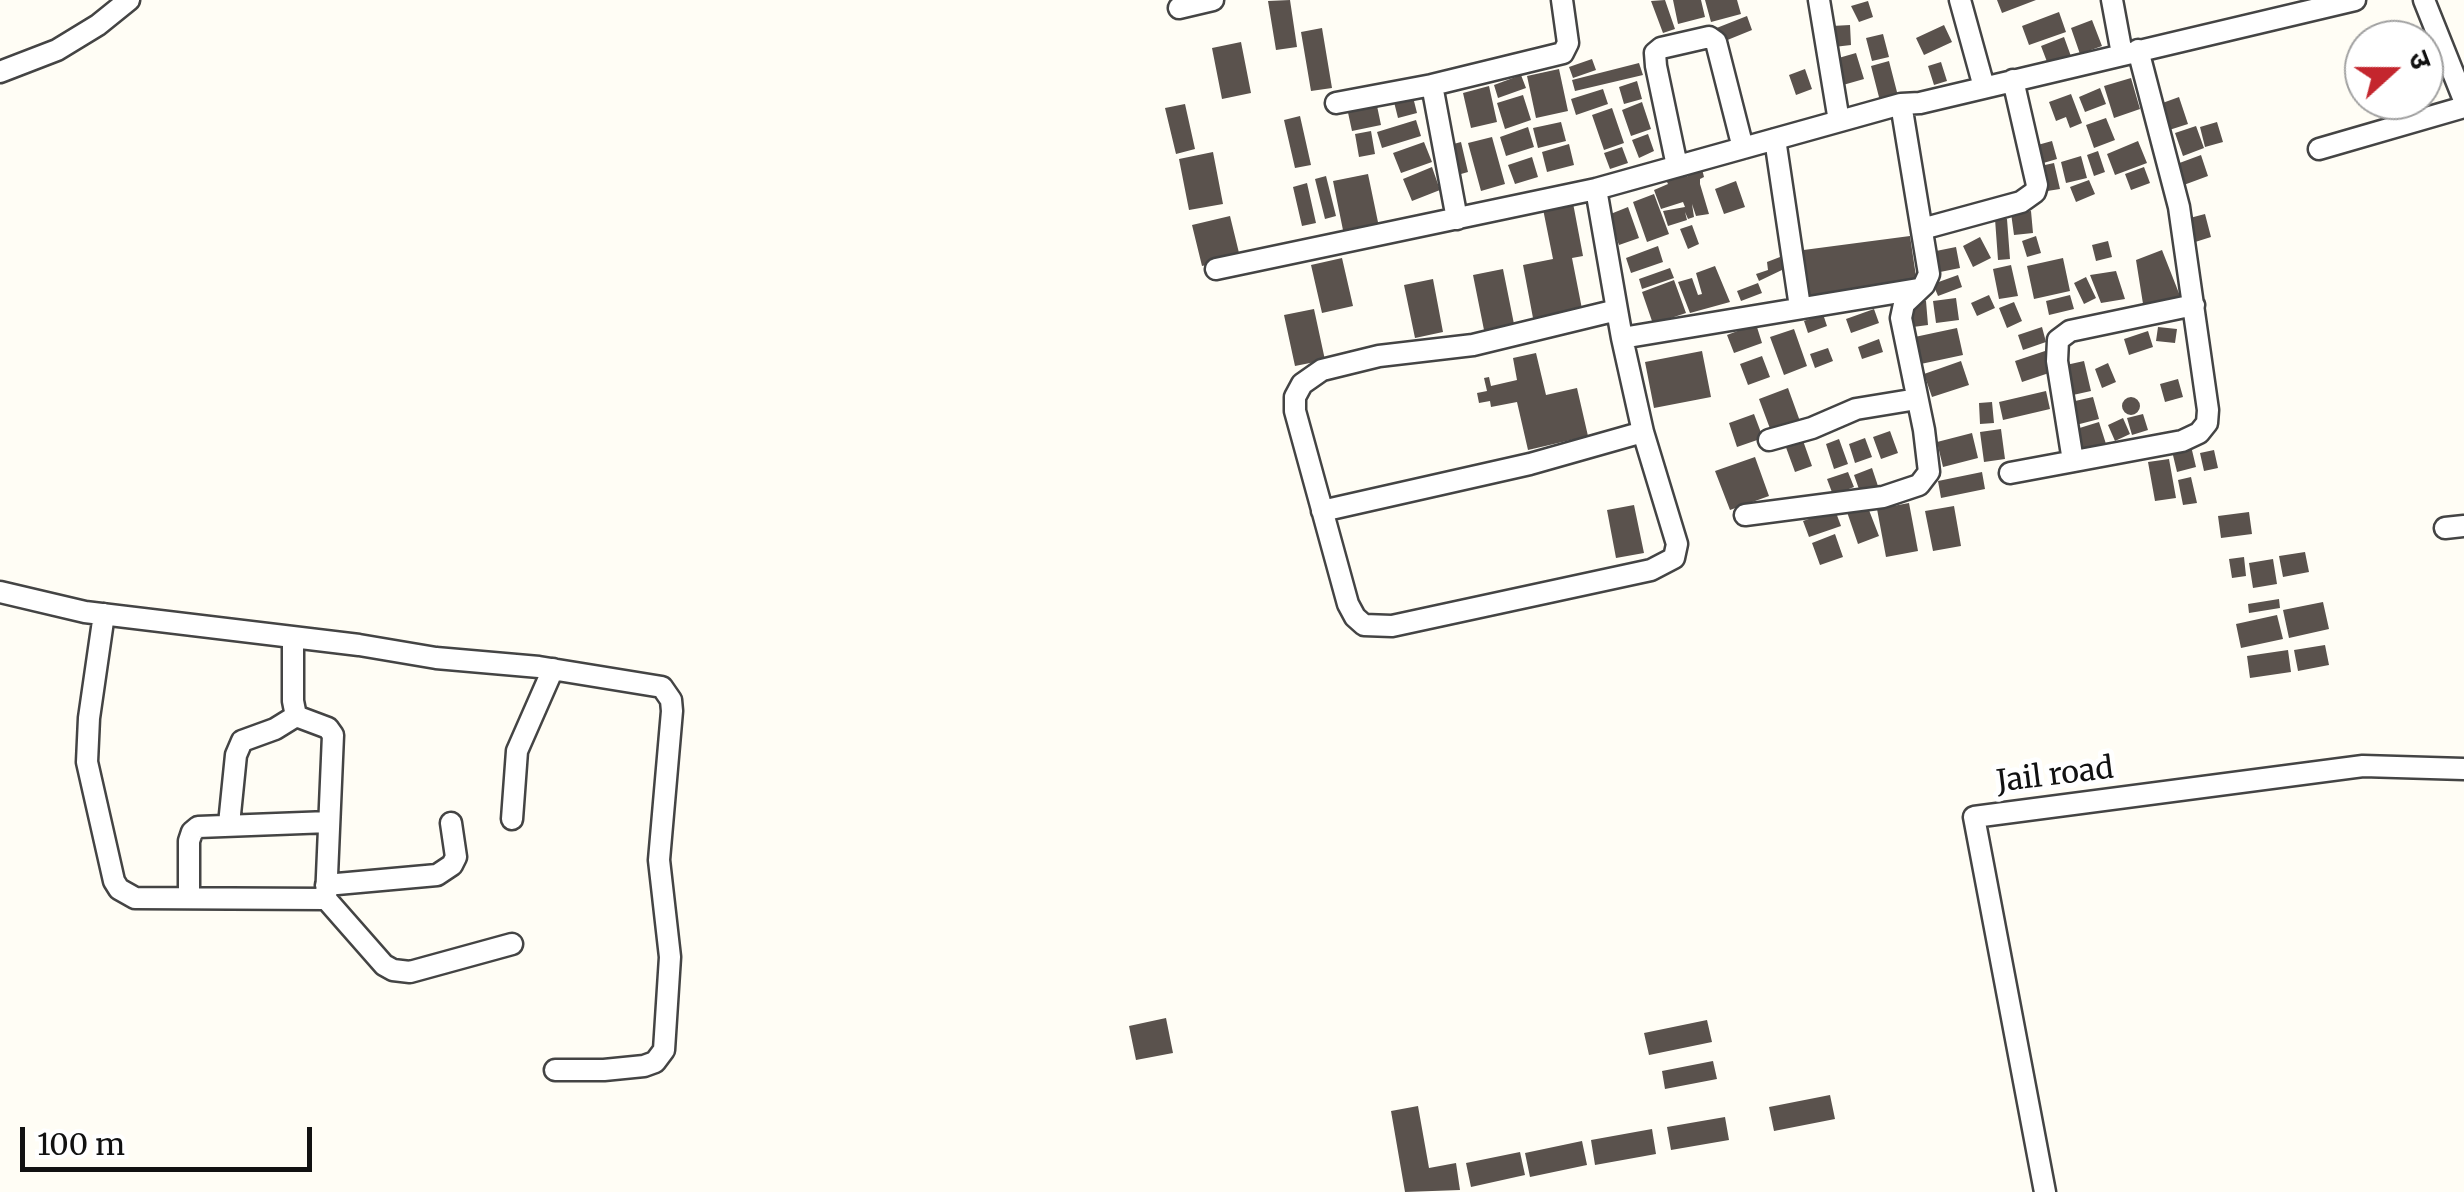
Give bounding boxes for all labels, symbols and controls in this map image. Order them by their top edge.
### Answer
north arrow [2344,20,2444,120]
text: उ [2400,46,2440,74]
street label: Jail road [1995,751,2115,801]
scale bar [25,1107,318,1169]
text: 100 m [37,1125,125,1163]

